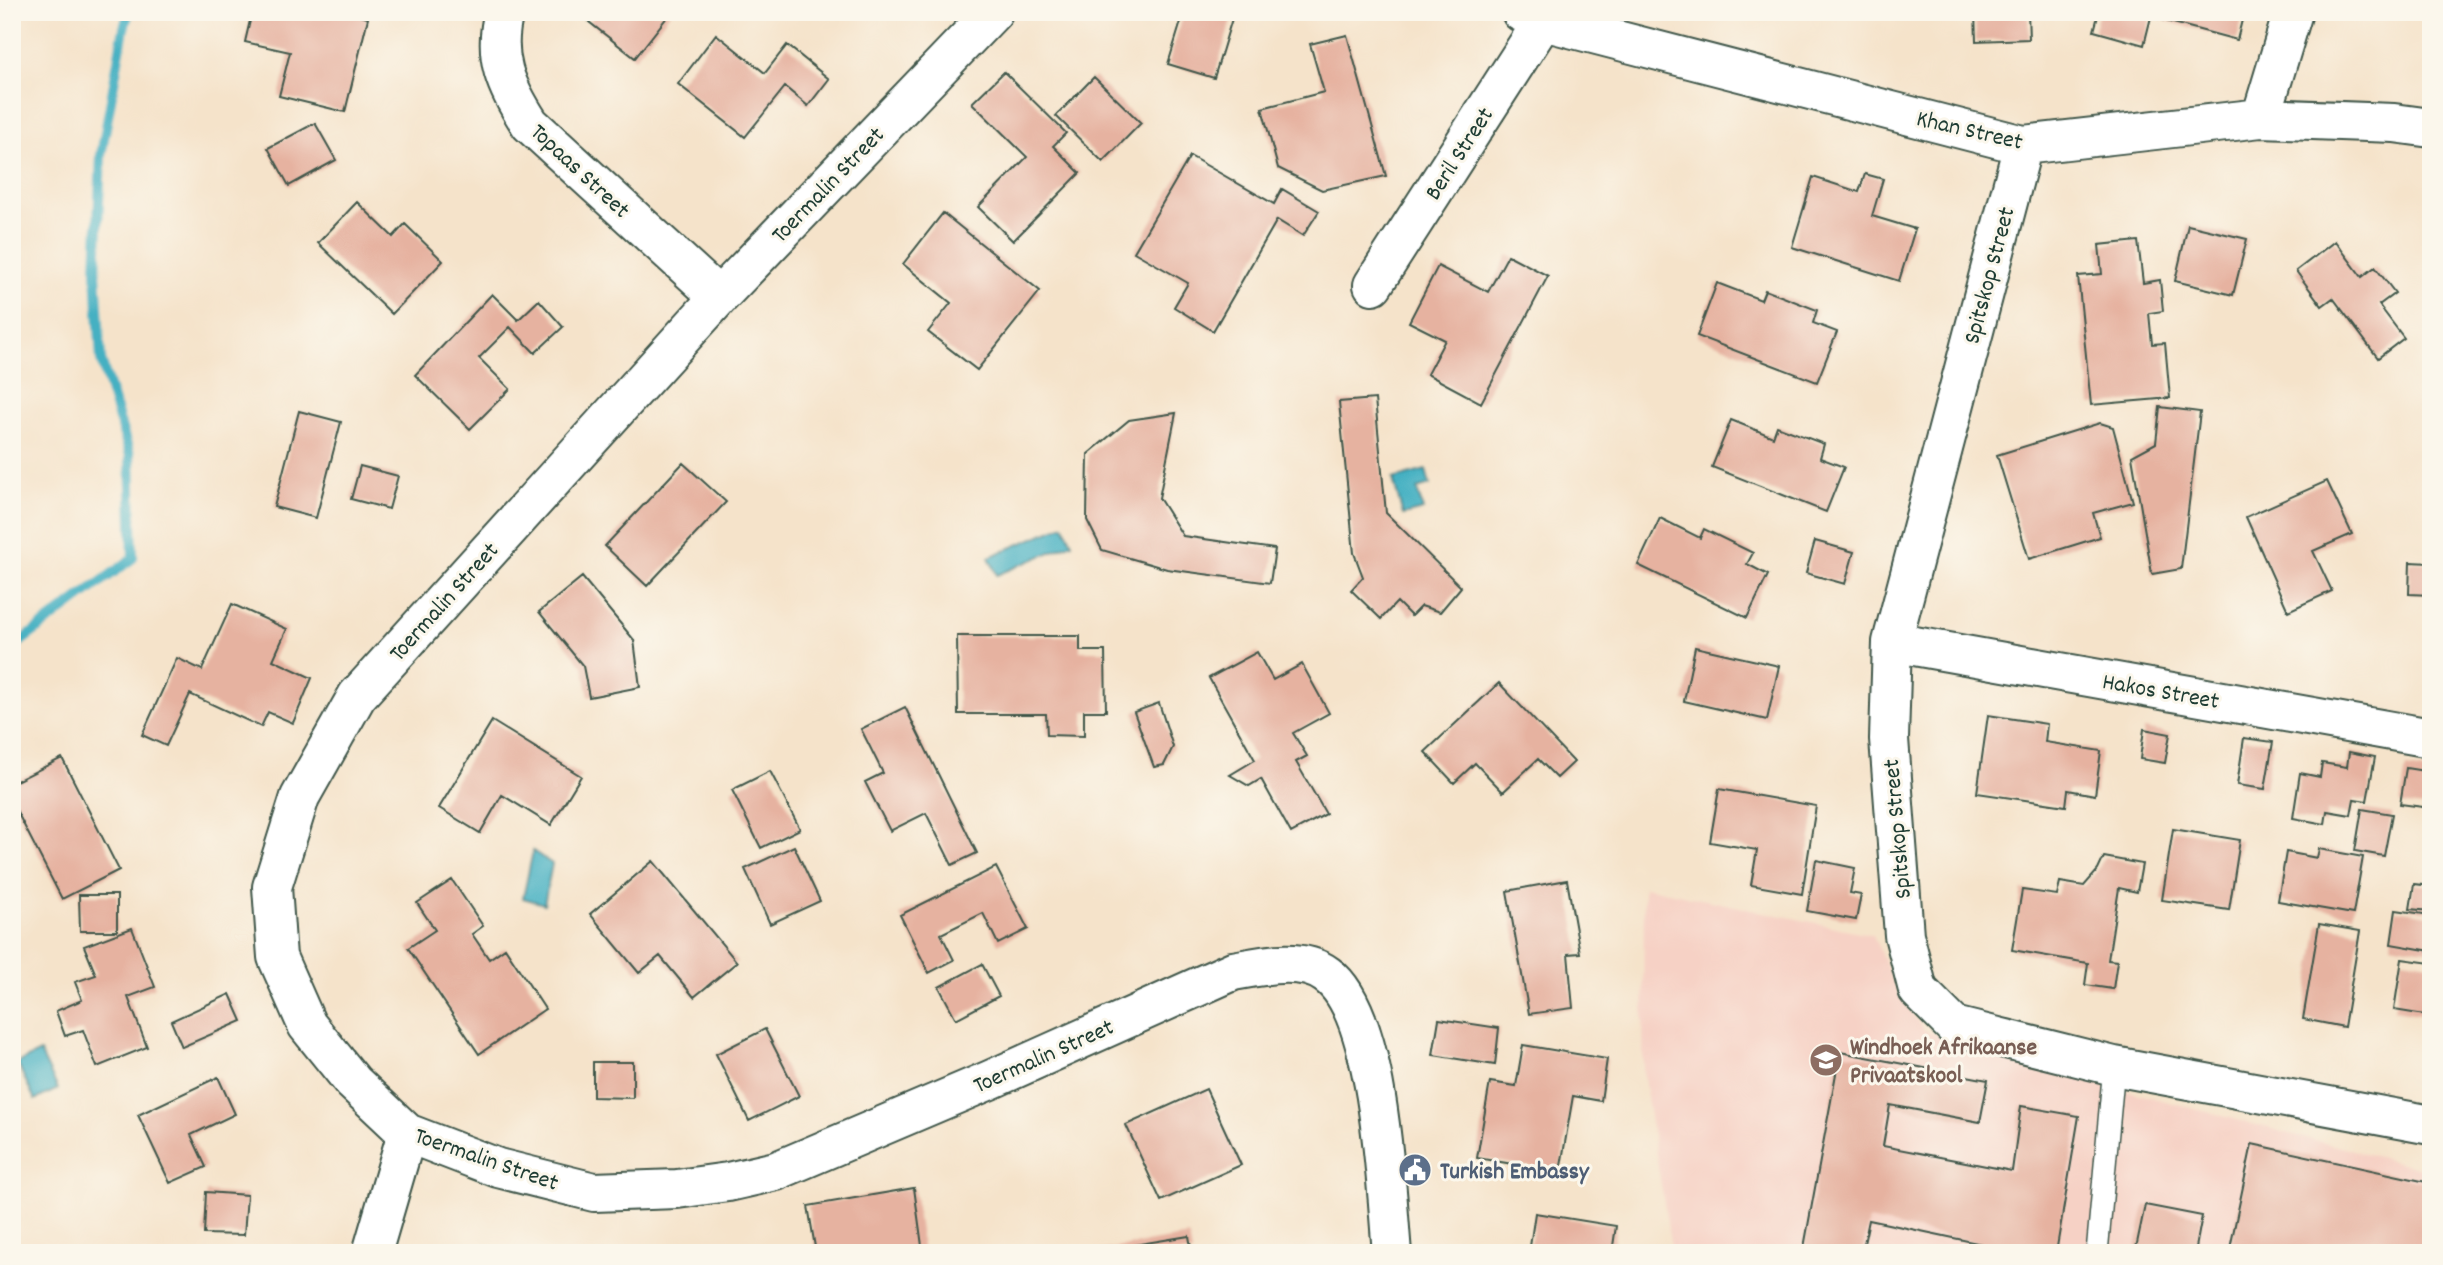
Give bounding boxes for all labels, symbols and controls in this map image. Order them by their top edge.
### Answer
street label: Beril Street [1418,101,1503,208]
street label: Khan Street [1913,103,2026,161]
street label: Topaas Street [521,117,637,228]
street label: Toermalin Street [765,120,894,252]
street label: Spitskop Street [1956,203,2026,348]
street label: Toermalin Street [382,536,508,670]
street label: Hakos Street [2099,666,2222,720]
street label: Spitskop Street [1876,757,1922,900]
street label: Toermalin Street [969,1012,1120,1104]
place label: Windhoek Afrikaanse Privaatskool [1850,1032,2037,1094]
school or university icon: Windhoek Afrikaanse Privaatskool [1807,1041,1845,1079]
street label: Toermalin Street [409,1120,563,1201]
public building icon: Turkish Embassy [1396,1151,1434,1189]
place label: Turkish Embassy [1440,1156,1590,1190]

